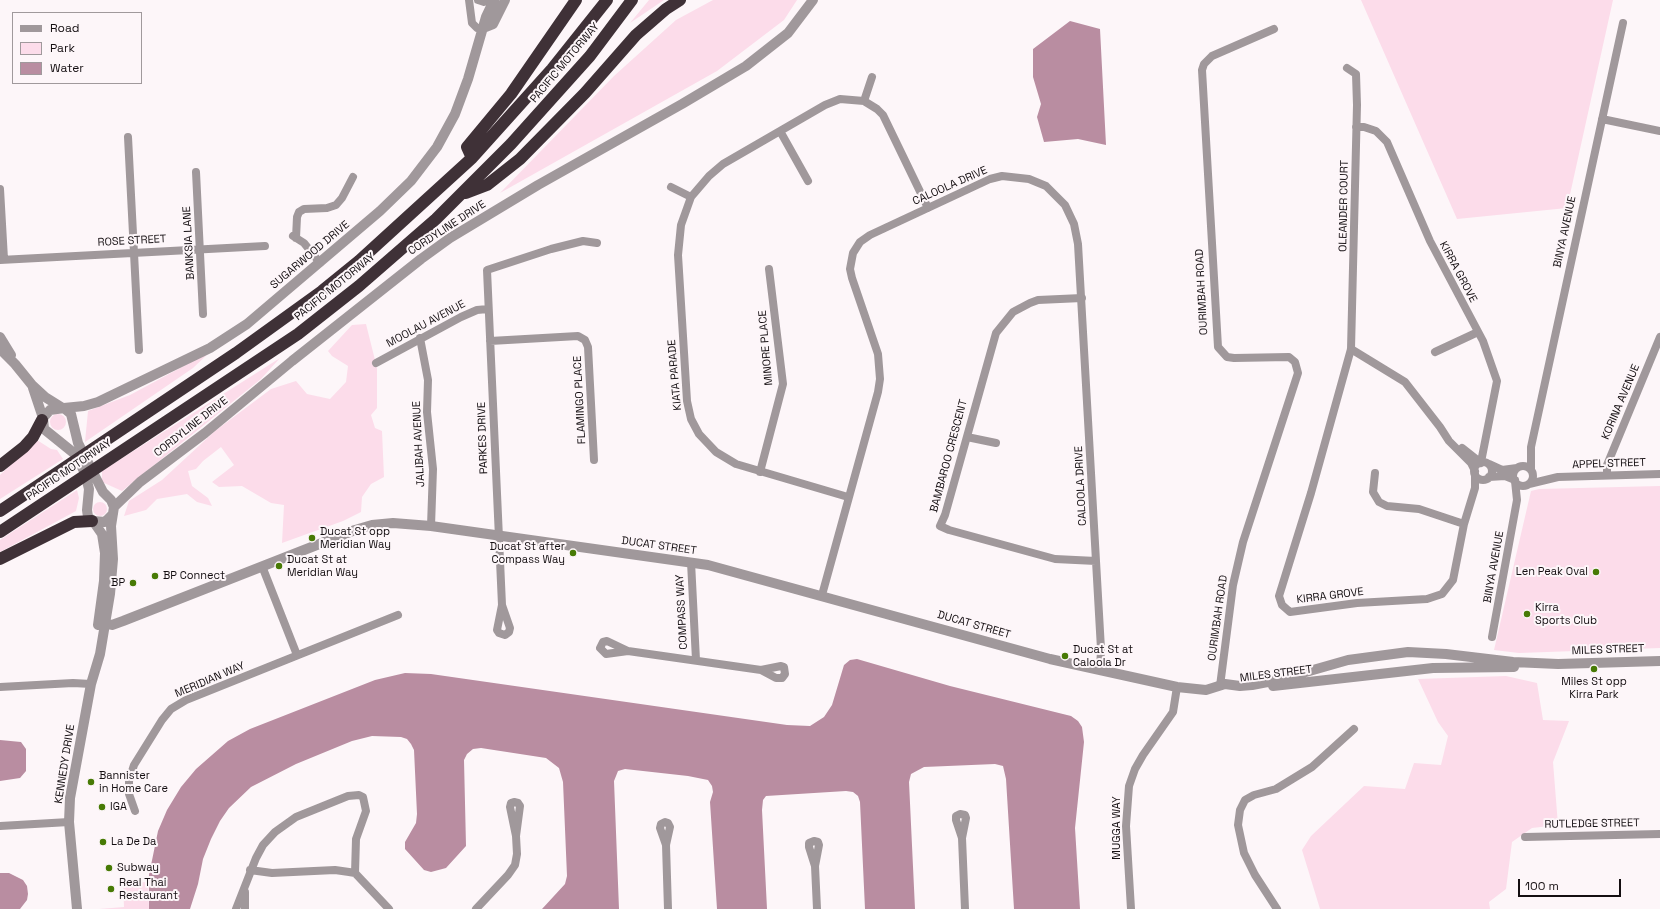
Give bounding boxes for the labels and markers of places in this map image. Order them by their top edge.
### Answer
place label: Ducat St opp Meridian Way [320,525,391,551]
marker: Ducat St opp Meridian Way [307,533,317,543]
place label: Ducat St after Compass Way [490,540,565,566]
marker: Ducat St after Compass Way [568,548,578,558]
place label: Ducat St at Meridian Way [287,553,358,579]
marker: Ducat St at Meridian Way [274,561,284,571]
place label: Len Peak Oval [1516,565,1588,579]
marker: Len Peak Oval [1591,567,1601,577]
place label: BP Connect [163,569,225,583]
marker: BP Connect [150,571,160,581]
place label: BP [111,576,125,590]
marker: BP [128,578,138,588]
place label: Kirra Sports Club [1535,601,1597,627]
marker: Kirra Sports Club [1522,609,1532,619]
place label: Ducat St at Caloola Dr [1073,643,1133,669]
marker: Ducat St at Caloola Dr [1060,651,1070,661]
marker: Miles St opp Kirra Park [1589,664,1599,674]
place label: Miles St opp Kirra Park [1561,675,1627,701]
place label: Bannister in Home Care [99,769,168,795]
marker: Bannister in Home Care [86,777,96,787]
place label: IGA [110,800,127,814]
marker: IGA [97,802,107,812]
place label: La De Da [111,835,156,849]
marker: La De Da [98,837,108,847]
place label: Subway [117,861,159,875]
marker: Subway [104,863,114,873]
place label: Real Thai Restaurant [119,876,178,902]
marker: Real Thai Restaurant [106,884,116,894]

